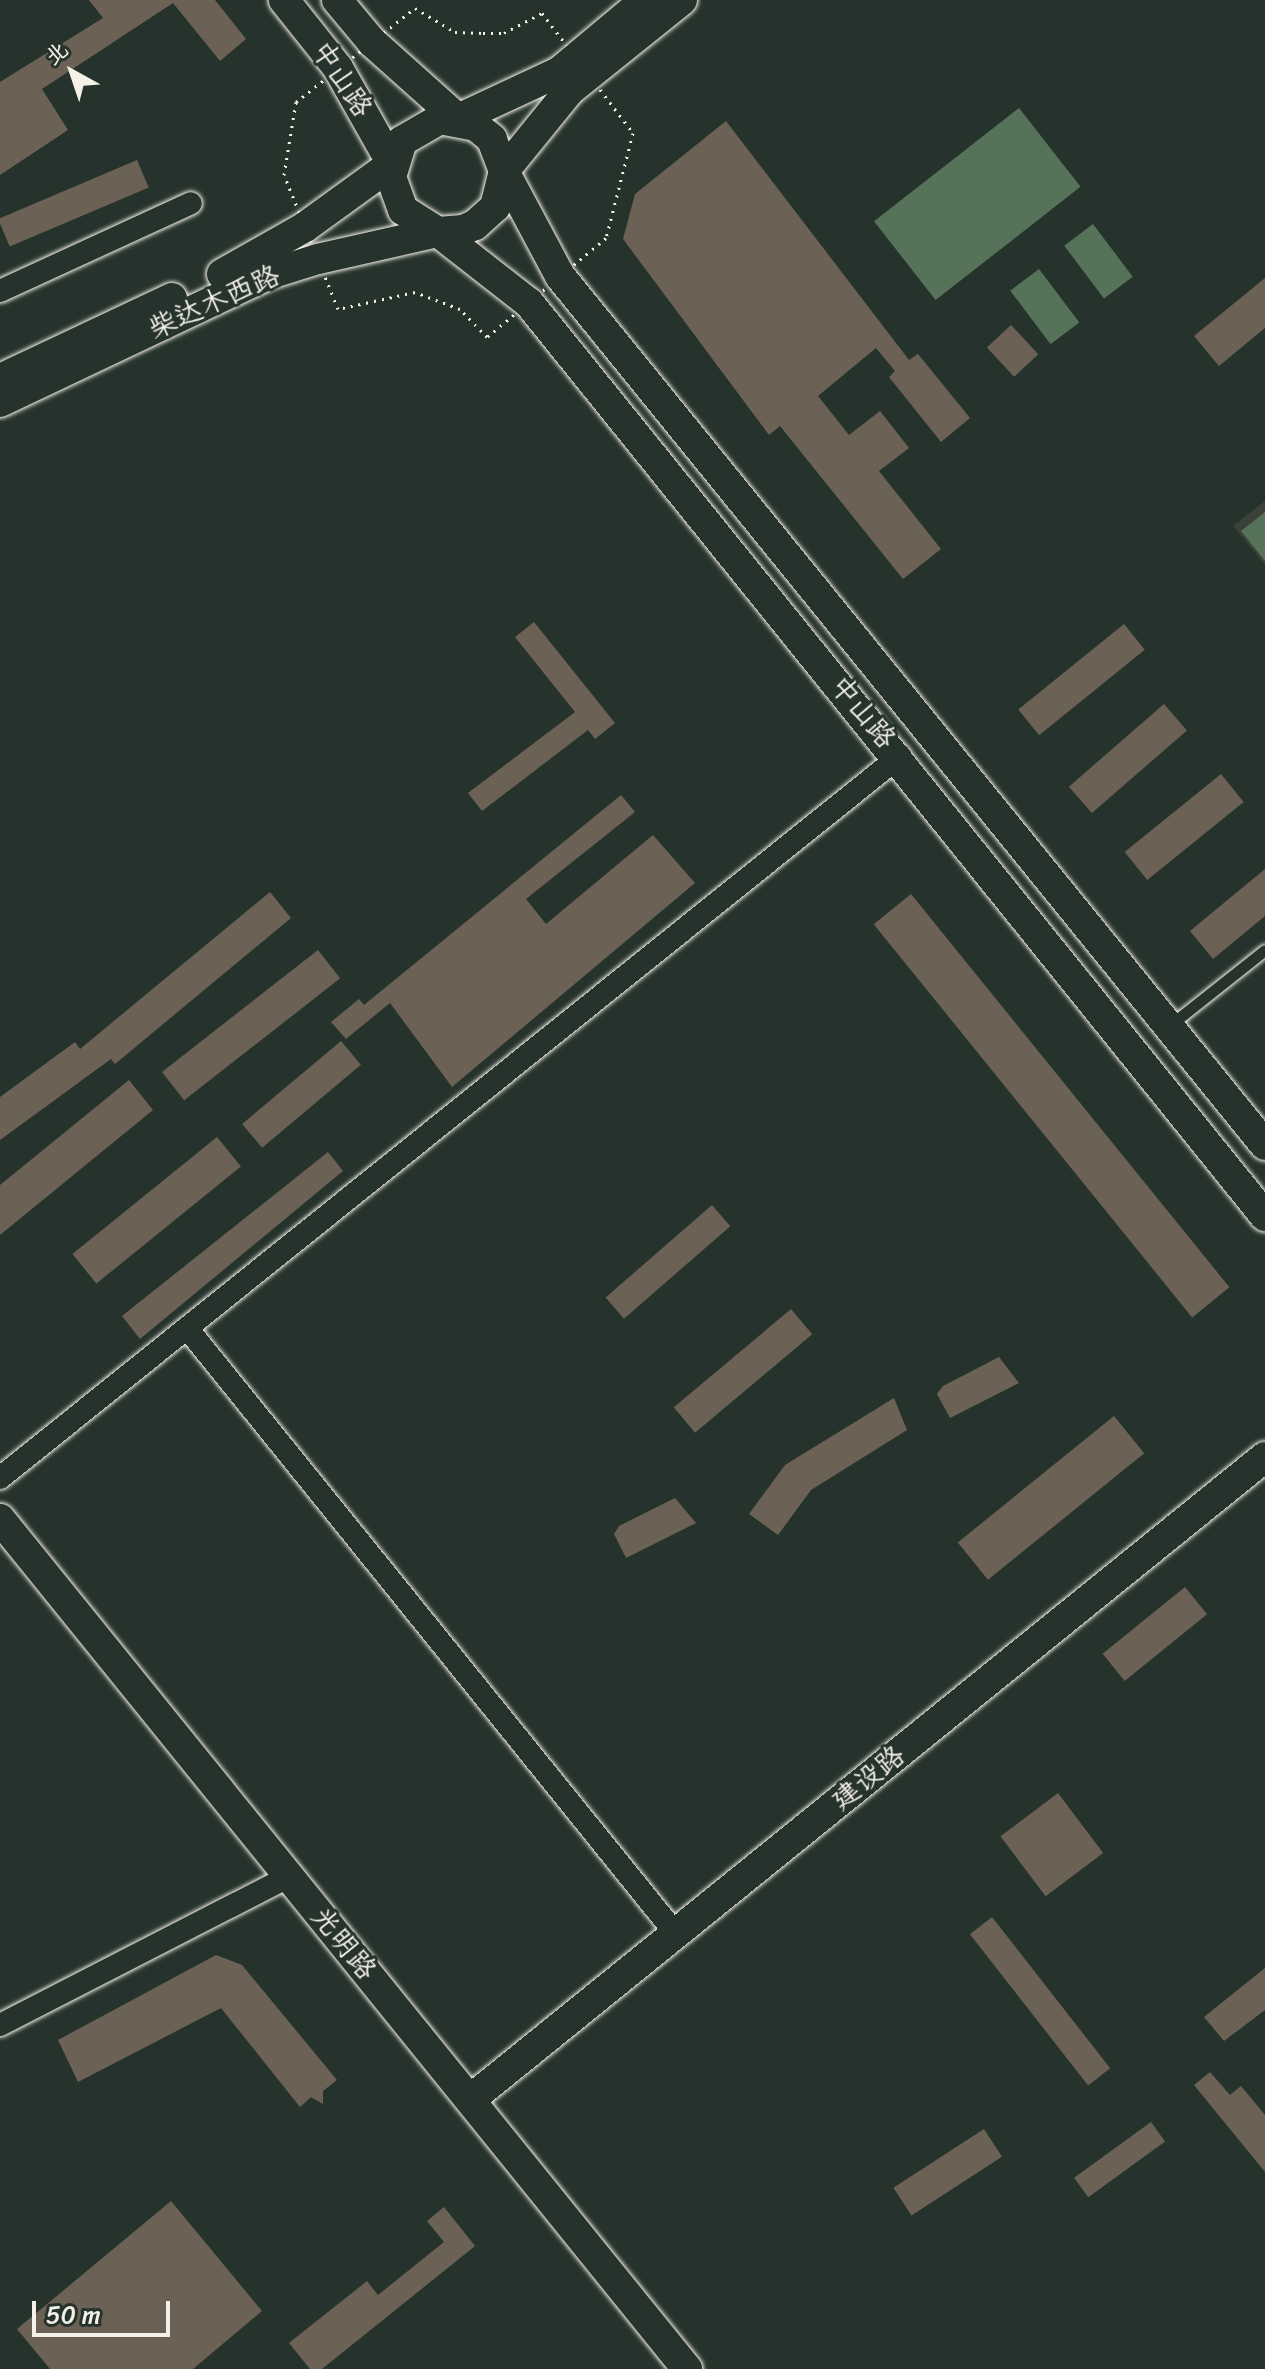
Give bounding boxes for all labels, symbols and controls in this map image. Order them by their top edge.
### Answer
text: 北 [35,31,77,75]
north arrow [32,32,112,112]
street label: 中山路 [305,35,379,123]
street label: 柴达木西路 [143,258,285,346]
street label: 中山路 [823,669,903,755]
street label: 建设路 [825,1739,911,1817]
street label: 光明路 [305,1900,383,1986]
scale bar [36,2285,174,2335]
text: 50 m [46,2294,101,2336]

